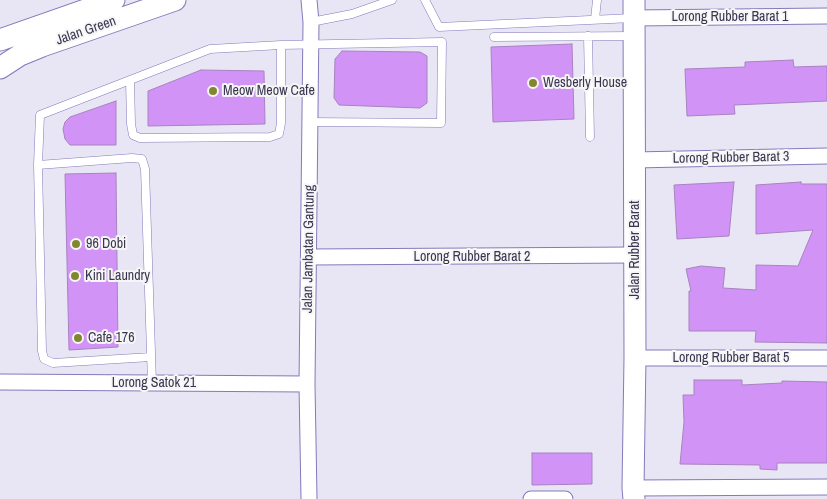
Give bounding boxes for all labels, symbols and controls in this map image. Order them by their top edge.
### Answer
street label: Lorong Rubber Barat 1 [672,9,788,25]
street label: Jalan Green [54,13,118,49]
place label: Wesberly House [543,75,627,91]
marker: Wesberly House [527,77,539,89]
place label: Meow Meow Cafe [223,83,315,99]
marker: Meow Meow Cafe [207,85,219,97]
street label: Lorong Rubber Barat 3 [672,149,790,167]
street label: Jalan Jambatan Gantung [299,185,319,313]
street label: Jalan Rubber Barat [627,201,643,299]
place label: 96 Dobi [86,236,126,252]
marker: 96 Dobi [70,238,82,250]
street label: Lorong Rubber Barat 2 [414,249,530,265]
place label: Kini Laundry [85,268,150,284]
marker: Kini Laundry [69,270,81,282]
place label: Cafe 176 [88,330,135,346]
marker: Cafe 176 [72,332,84,344]
street label: Lorong Rubber Barat 5 [673,350,789,366]
street label: Lorong Satok 21 [112,375,196,391]

